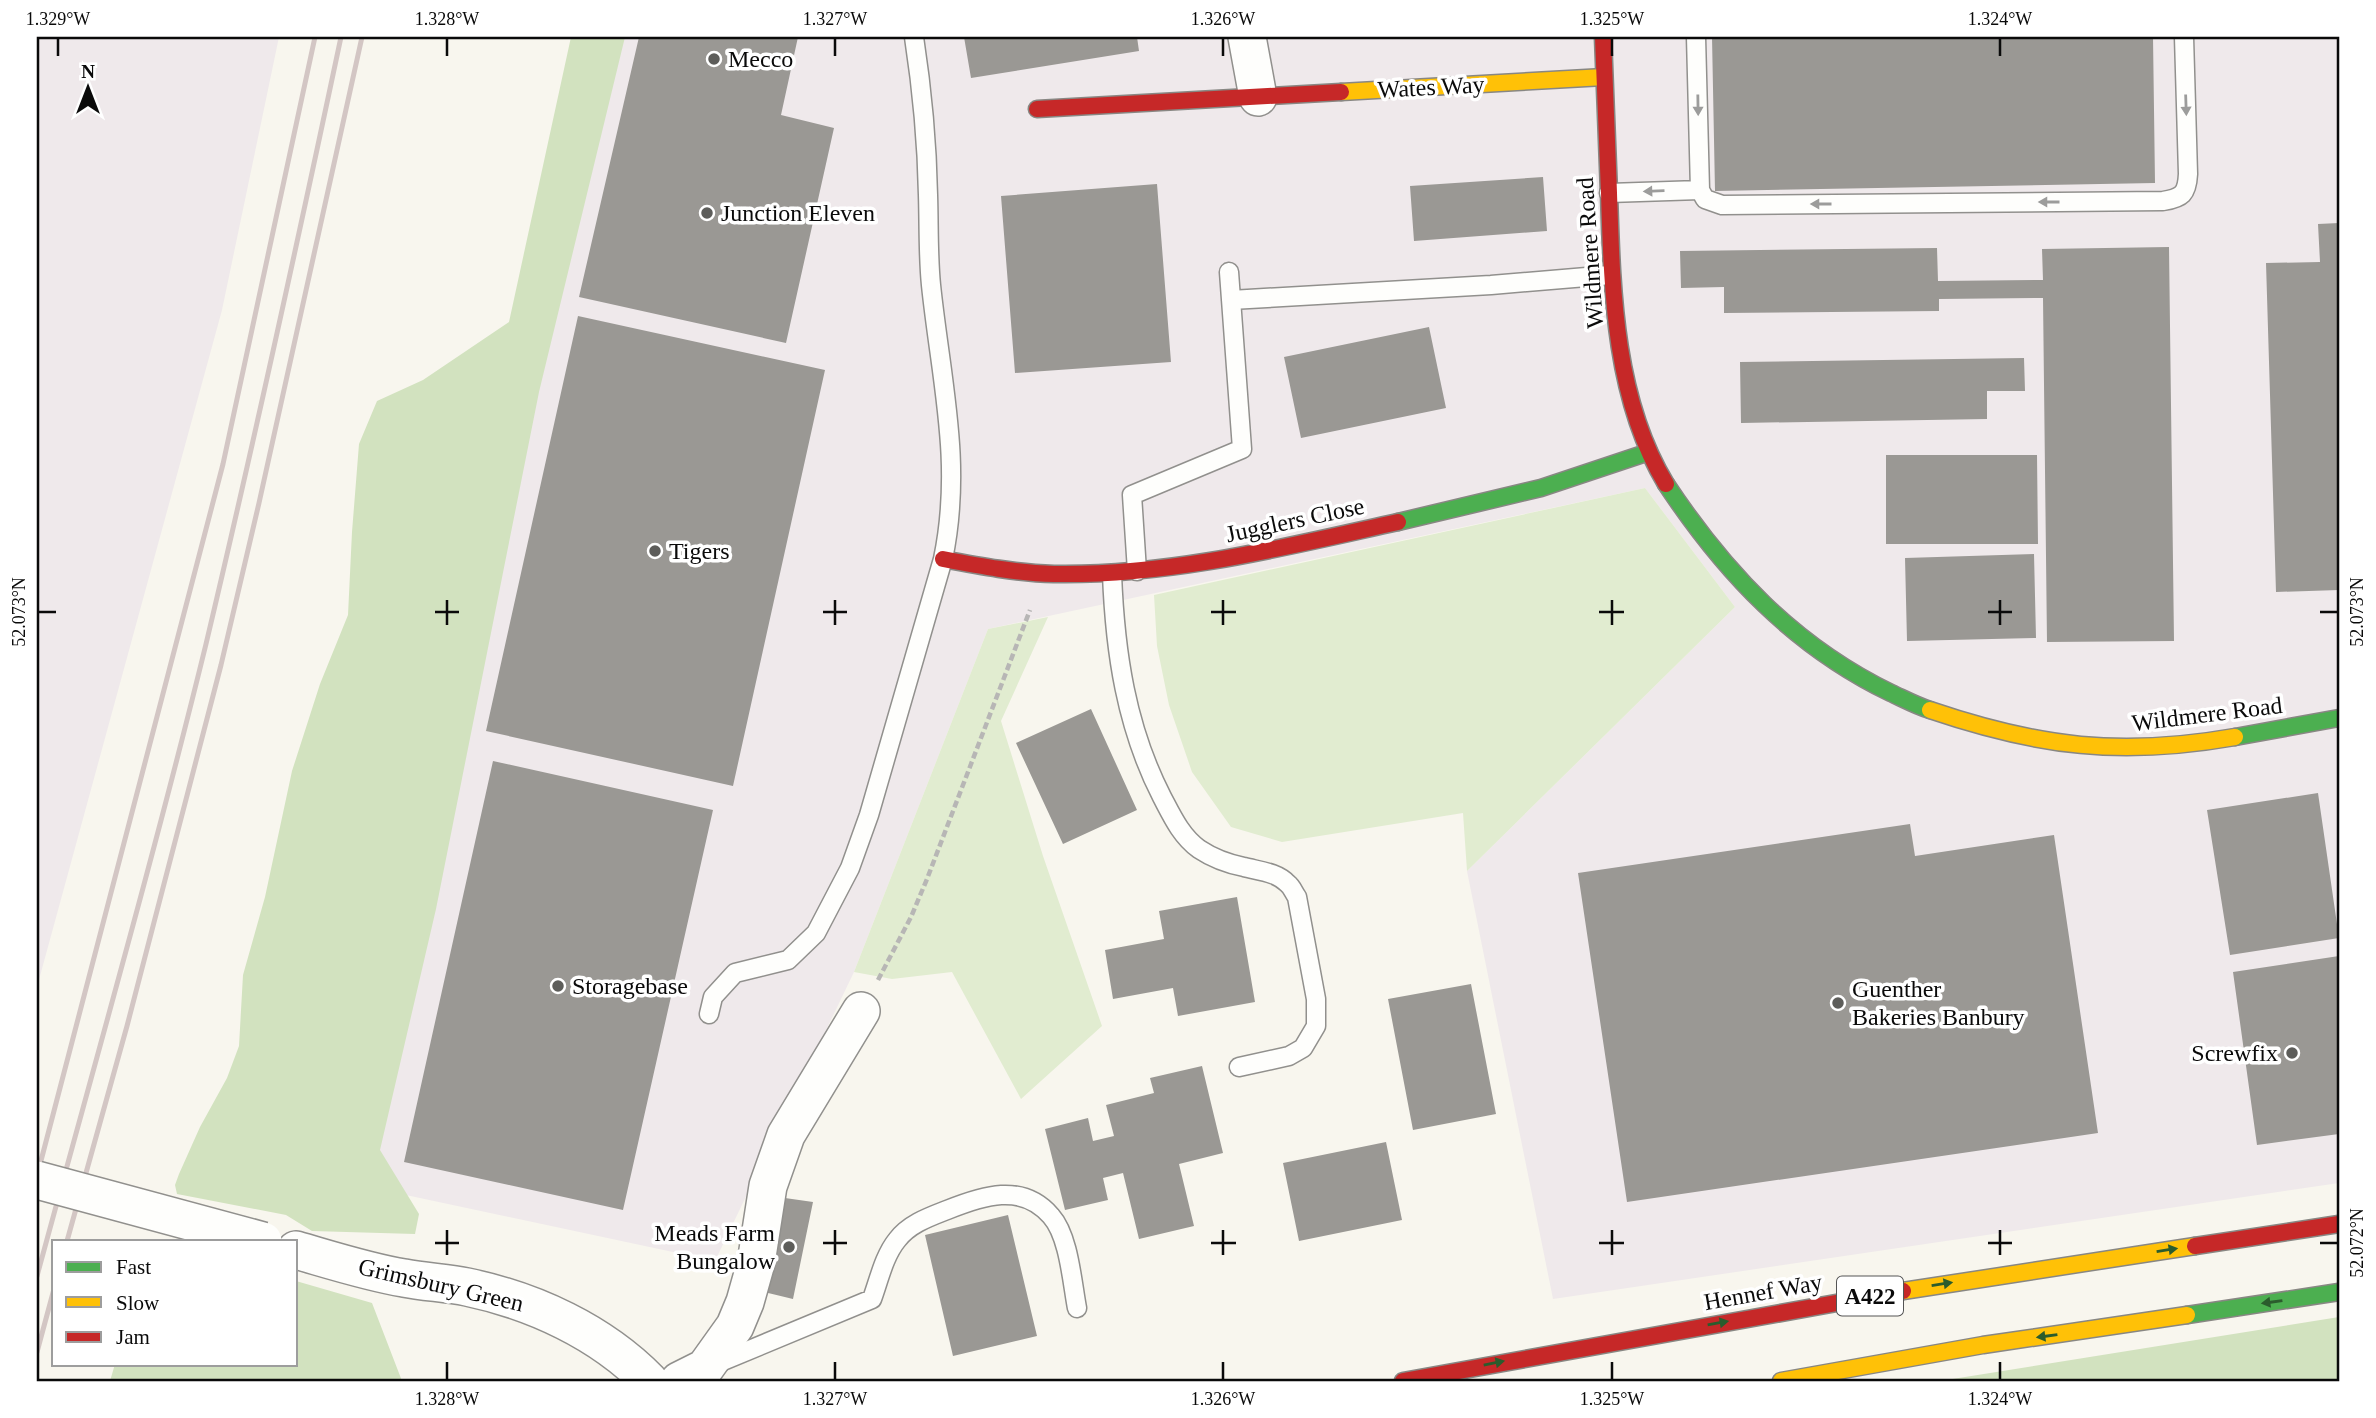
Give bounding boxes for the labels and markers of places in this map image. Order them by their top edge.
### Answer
place label: Mecco [728,46,793,72]
marker: Mecco [706,51,722,67]
place label: Junction Eleven [721,200,875,226]
marker: Junction Eleven [699,205,715,221]
place label: Tigers [669,538,729,564]
marker: Tigers [647,543,663,559]
place label: Storagebase [572,973,688,999]
place label: Guenther Bakeries Banbury [1852,976,2025,1030]
marker: Storagebase [550,978,566,994]
marker: Guenther Bakeries Banbury [1830,995,1846,1011]
place label: Screwfix [2191,1040,2278,1066]
marker: Screwfix [2284,1045,2300,1061]
place label: Meads Farm Bungalow [654,1220,776,1274]
marker: Meads Farm Bungalow [781,1239,797,1255]

